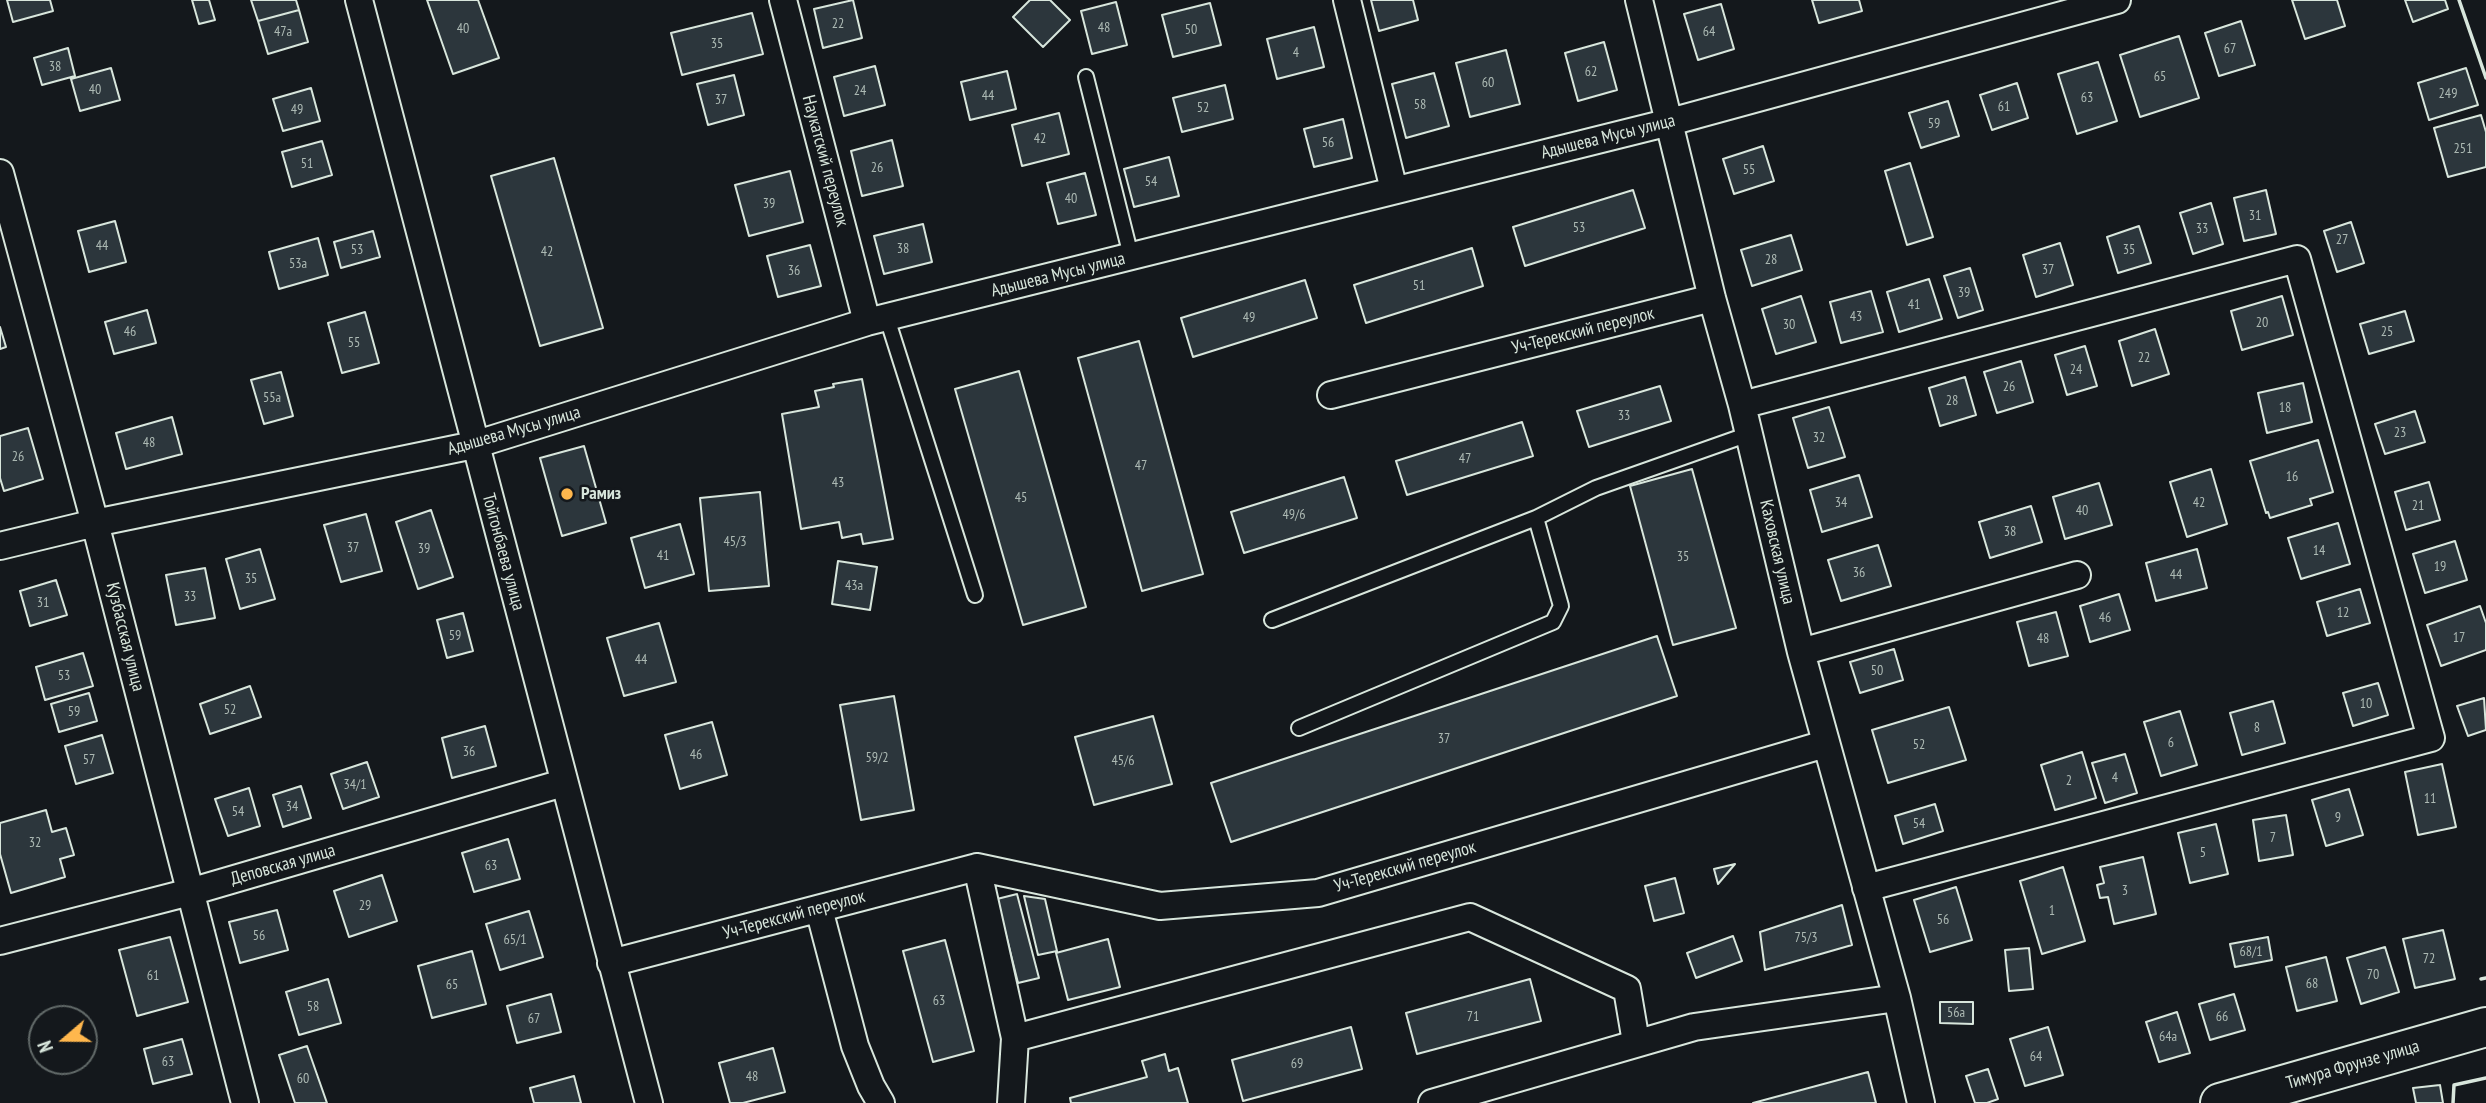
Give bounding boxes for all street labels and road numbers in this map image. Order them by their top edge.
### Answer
street label: Наукатский переулок [797,93,853,229]
street label: Адышева Мусы улица [1539,110,1677,164]
street label: Адышева Мусы улица [989,248,1127,302]
street label: Уч-Терекский переулок [1510,303,1656,359]
street label: Адышева Мусы улица [445,402,583,460]
street label: Тойгонбаева улица [477,491,529,613]
street label: Каховская улица [1754,498,1800,606]
street label: Кузбасская улица [101,580,149,694]
street label: Уч-Терекский переулок [1332,836,1478,898]
street label: Деповская улица [228,840,338,890]
street label: Уч-Терекский переулок [721,886,867,944]
street label: Тимура Фрунзе улица [2284,1036,2422,1094]

